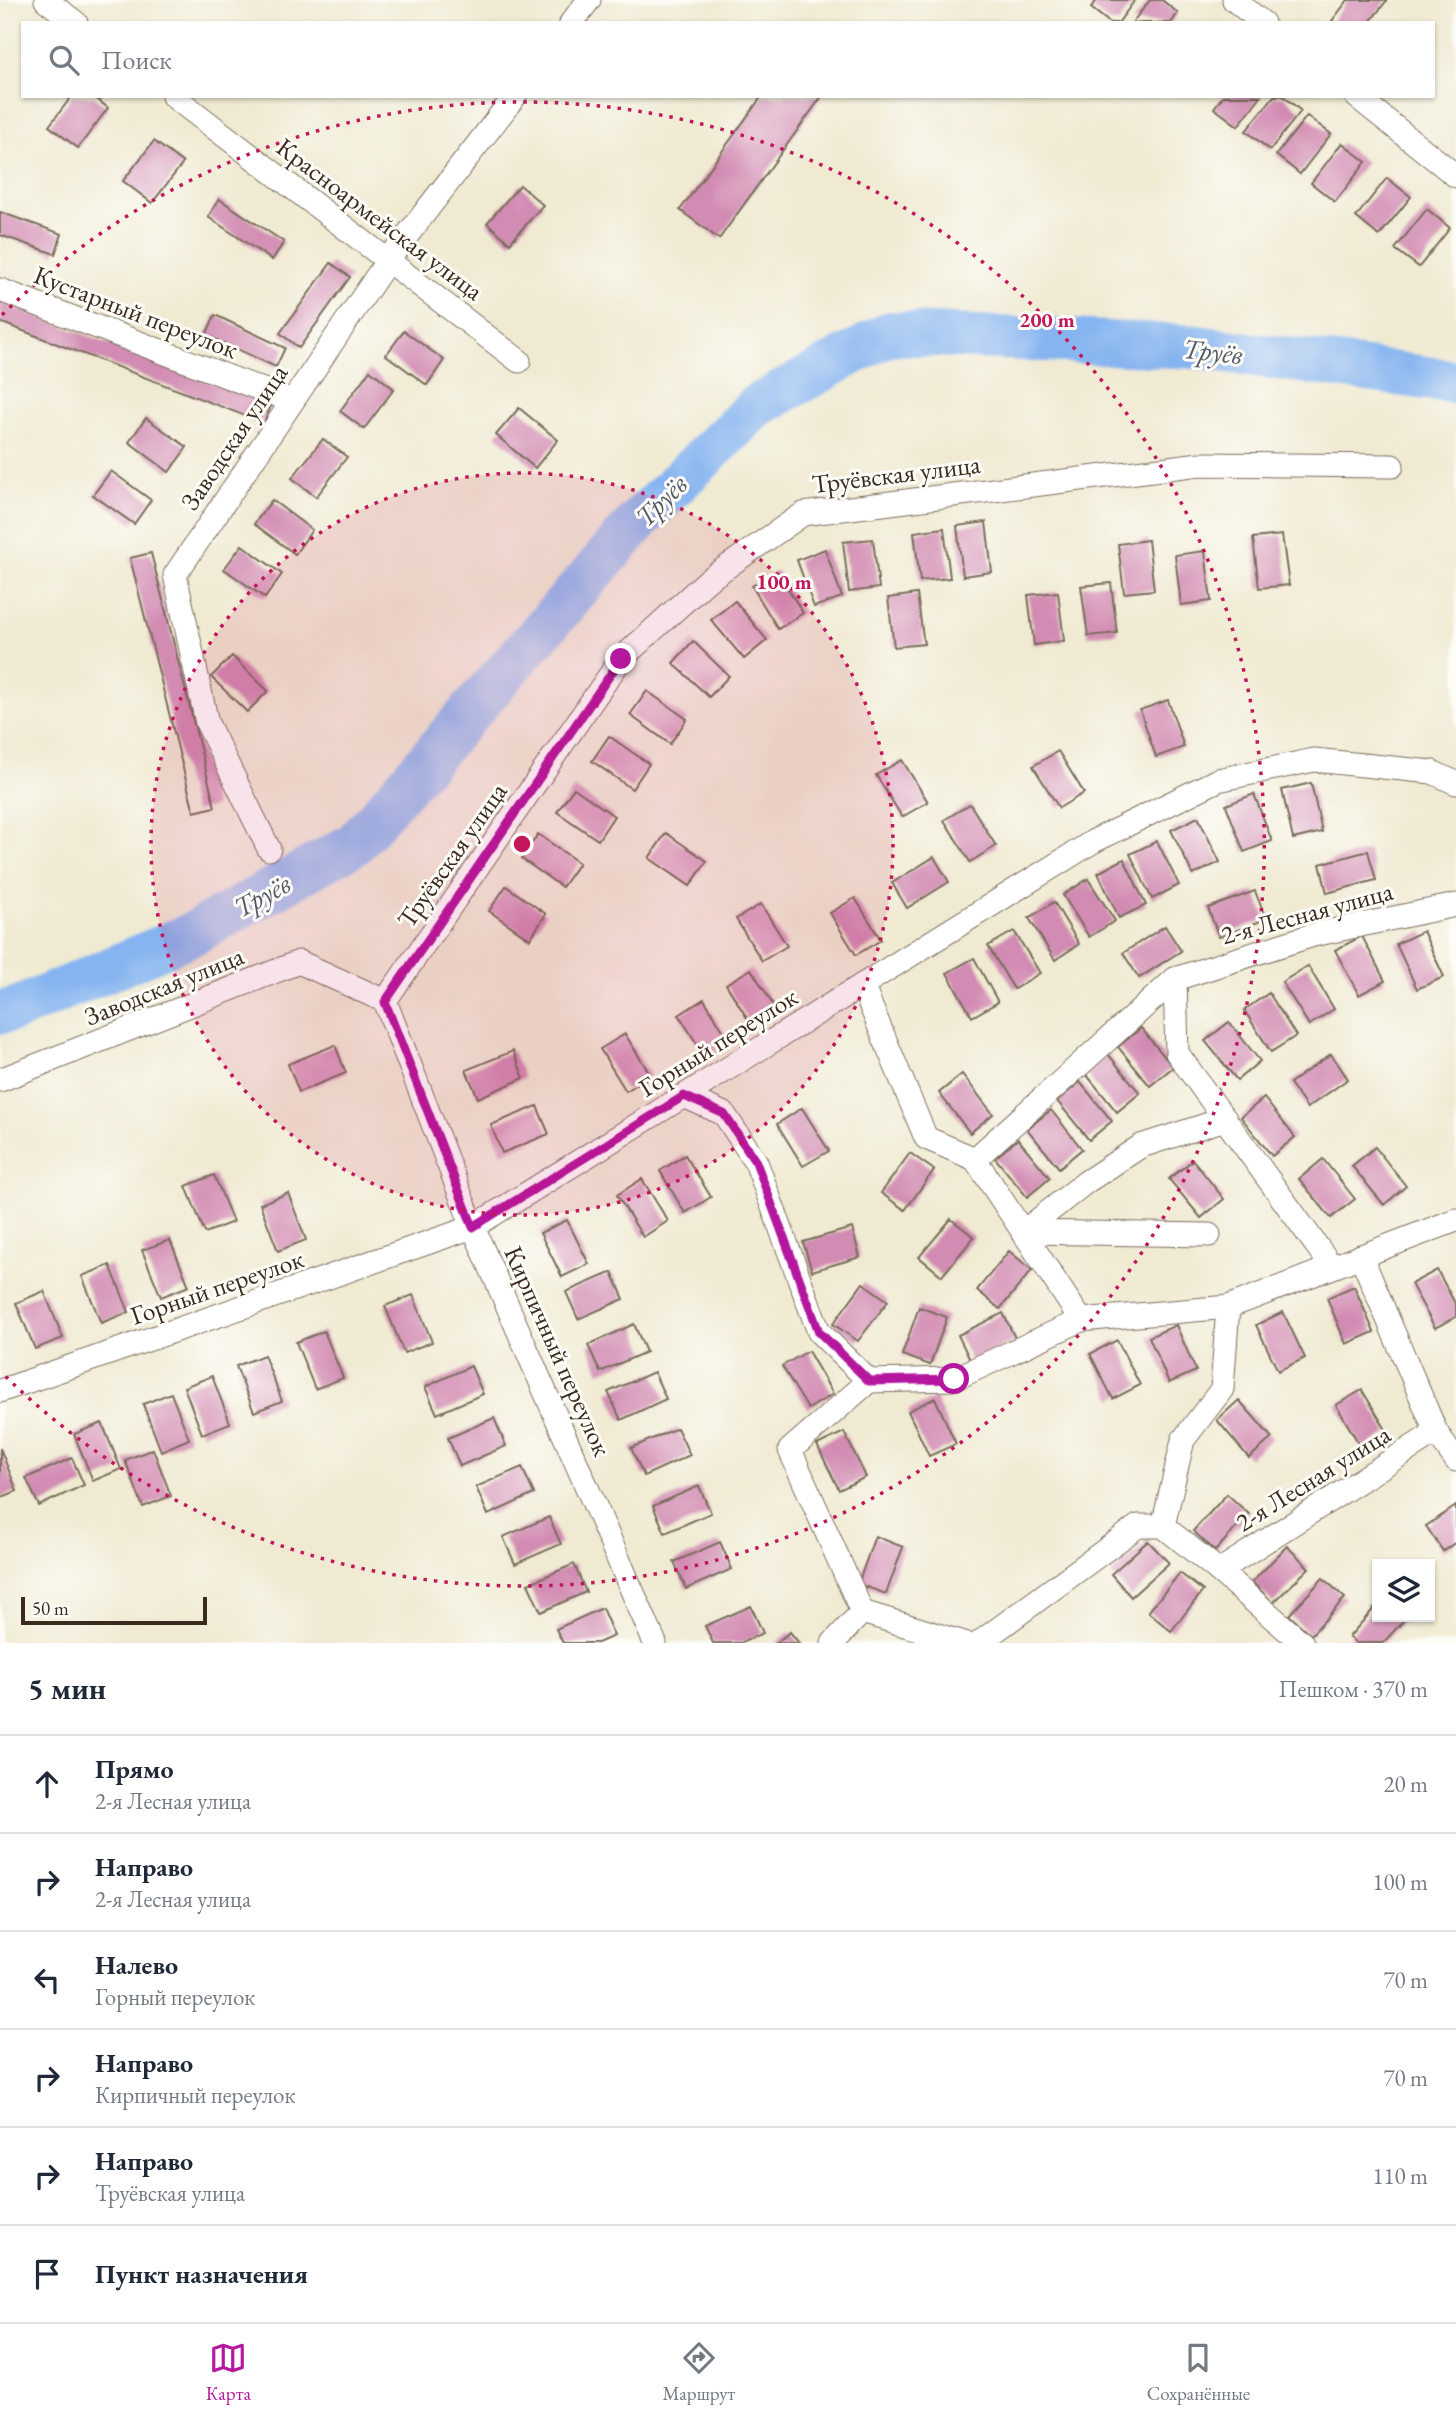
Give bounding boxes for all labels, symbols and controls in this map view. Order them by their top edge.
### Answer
search box [21,21,1435,98]
icon: search [45,41,83,79]
text: Поиск [101,43,172,77]
street label: Красноармейская улица [270,130,491,308]
street label: Кустарный переулок [29,257,243,367]
text: 200 m [1019,306,1075,333]
water label: Труёв [1181,330,1245,372]
street label: Заводская улица [173,357,296,517]
street label: Труёвская улица [810,447,983,501]
water label: Труёв [627,466,695,534]
text: 100 m [756,568,812,595]
route end [605,643,636,674]
street label: Труёвская улица [389,775,515,934]
centre of rings [510,832,534,856]
water label: Труёв [227,864,297,925]
street label: 2-я Лесная улица [1217,874,1397,952]
street label: Заводская улица [79,938,249,1033]
street label: Горный переулок [632,979,804,1104]
street label: Горный переулок [126,1241,309,1333]
street label: Кирпичный переулок [496,1241,620,1462]
route start [938,1363,969,1394]
street label: 2-я Лесная улица [1229,1417,1397,1539]
map controls [1372,1559,1435,1622]
button: layers [1372,1559,1435,1622]
scale bar [21,1594,206,1626]
text: 50 m [32,1596,69,1621]
text: 5 мин [28,1669,106,1708]
text: Пешком · 370 m [1279,1674,1428,1704]
text: Прямо [95,1752,174,1786]
icon: ahead [28,1765,66,1803]
text: 20 m [1383,1769,1428,1799]
text: 2-я Лесная улица [95,1786,251,1816]
text: Направо [95,1850,193,1884]
icon: right [28,1863,66,1901]
text: 100 m [1372,1867,1428,1897]
text: 2-я Лесная улица [95,1884,251,1914]
text: Налево [95,1948,178,1982]
icon: left [28,1961,66,1999]
text: 70 m [1383,1965,1428,1995]
text: Горный переулок [95,1982,255,2012]
text: Направо [95,2046,193,2080]
icon: right [28,2059,66,2097]
text: 70 m [1383,2063,1428,2093]
text: Кирпичный переулок [95,2080,295,2110]
text: Направо [95,2144,193,2178]
icon: right [28,2157,66,2195]
text: 110 m [1372,2161,1428,2191]
text: Труёвская улица [95,2178,245,2208]
icon: arrive [28,2255,66,2293]
text: Пункт назначения [95,2257,308,2291]
tab: Карта [206,2339,251,2406]
tab: Маршрут [662,2339,735,2406]
tab: Сохранённые [1147,2339,1250,2406]

